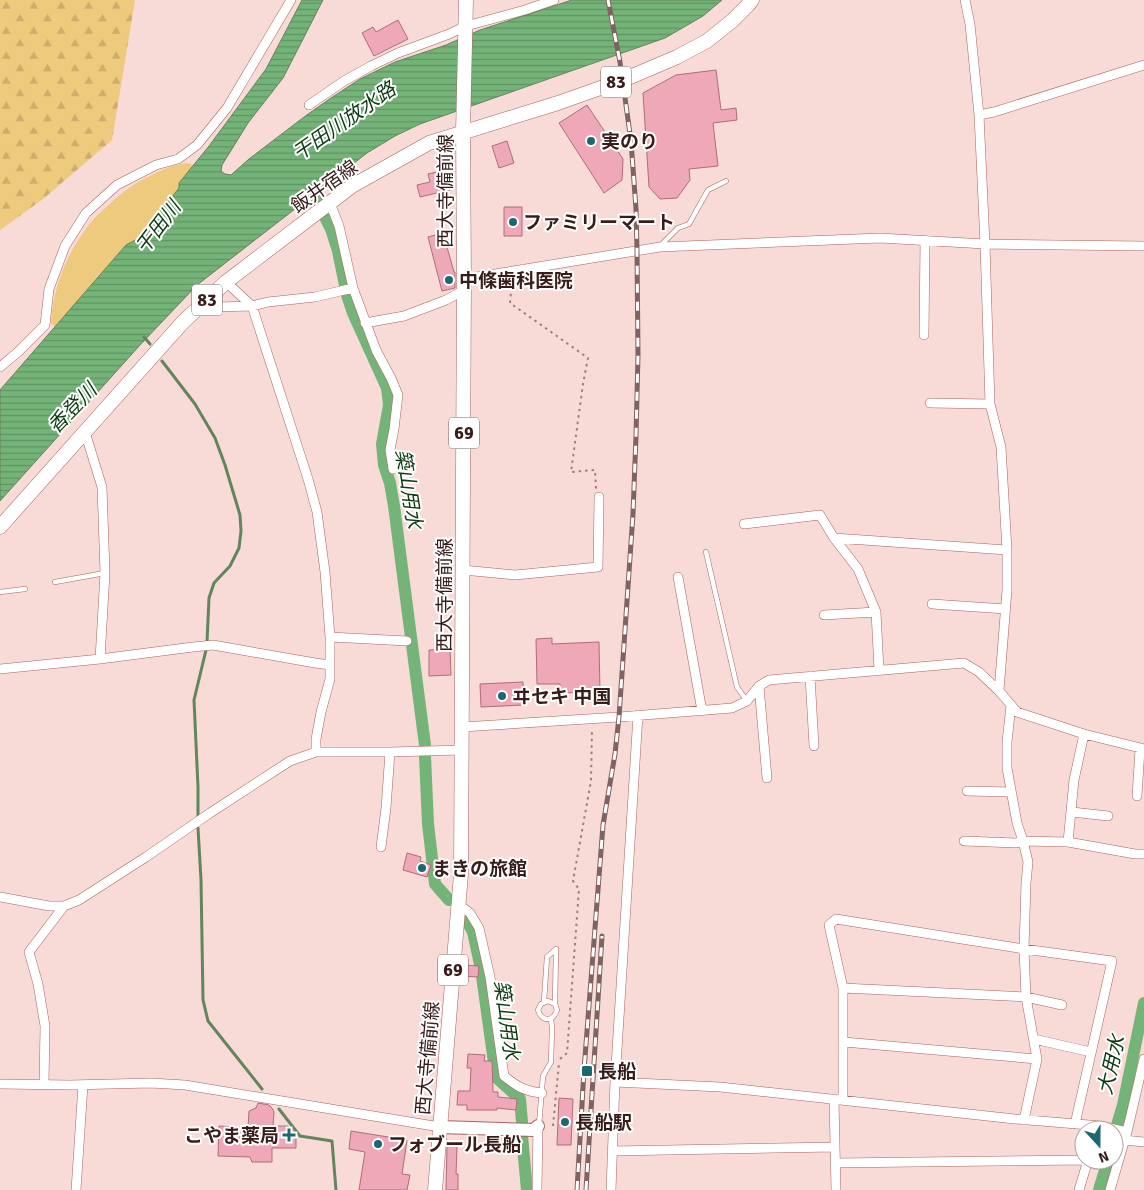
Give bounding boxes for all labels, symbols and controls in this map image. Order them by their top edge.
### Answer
road number: 83 [601,66,631,98]
water label: 干田川放水路 [288,76,402,166]
place label: 実のり [601,130,658,154]
street label: 西大寺備前線 [434,134,458,248]
marker: 実のり [585,135,597,147]
street label: 飯井宿線 [287,155,363,218]
water label: 干田川 [130,194,188,259]
place label: ファミリーマート [523,211,675,235]
marker: ファミリーマート [507,216,519,228]
place label: 中條歯科医院 [459,269,573,293]
marker: 中條歯科医院 [443,274,455,286]
road number: 83 [192,284,222,316]
water label: 香登川 [43,377,104,439]
road number: 69 [449,418,479,448]
water label: 築山用水 [390,448,427,533]
street label: 西大寺備前線 [433,538,457,652]
place label: ヰセキ 中国 [512,685,611,709]
marker: ヰセキ 中国 [496,690,508,702]
place label: まきの旅館 [432,857,527,881]
marker: まきの旅館 [416,862,428,874]
road number: 69 [438,954,468,986]
water label: 築山用水 [489,979,525,1063]
street label: 西大寺備前線 [411,1000,445,1116]
water label: 大用水 [1093,1031,1131,1097]
place label: 長船 [598,1060,637,1084]
marker: 長船 [580,1064,594,1078]
place label: 長船駅 [575,1111,632,1135]
marker: 長船駅 [559,1116,571,1128]
north arrow [1074,1120,1124,1170]
place label: こやま薬局 [184,1124,279,1148]
marker: こやま薬局 [283,1129,295,1141]
place label: フォブール長船 [388,1133,522,1157]
marker: フォブール長船 [372,1138,384,1150]
text: N [1096,1147,1111,1166]

